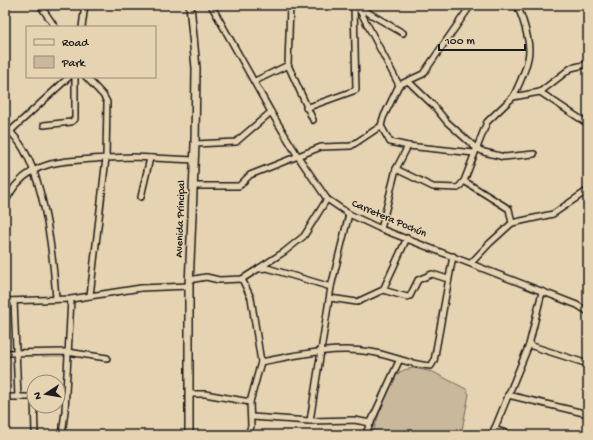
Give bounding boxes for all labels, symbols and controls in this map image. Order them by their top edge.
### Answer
legend [26,26,156,78]
scale bar [439,26,525,52]
text: 100 m [444,35,475,49]
text: Road [62,37,89,51]
text: Park [61,57,87,71]
street label: Avenida Principal [174,180,188,258]
street label: Carretera Pochún [350,198,429,240]
north arrow [26,374,66,414]
text: N [32,391,45,400]

